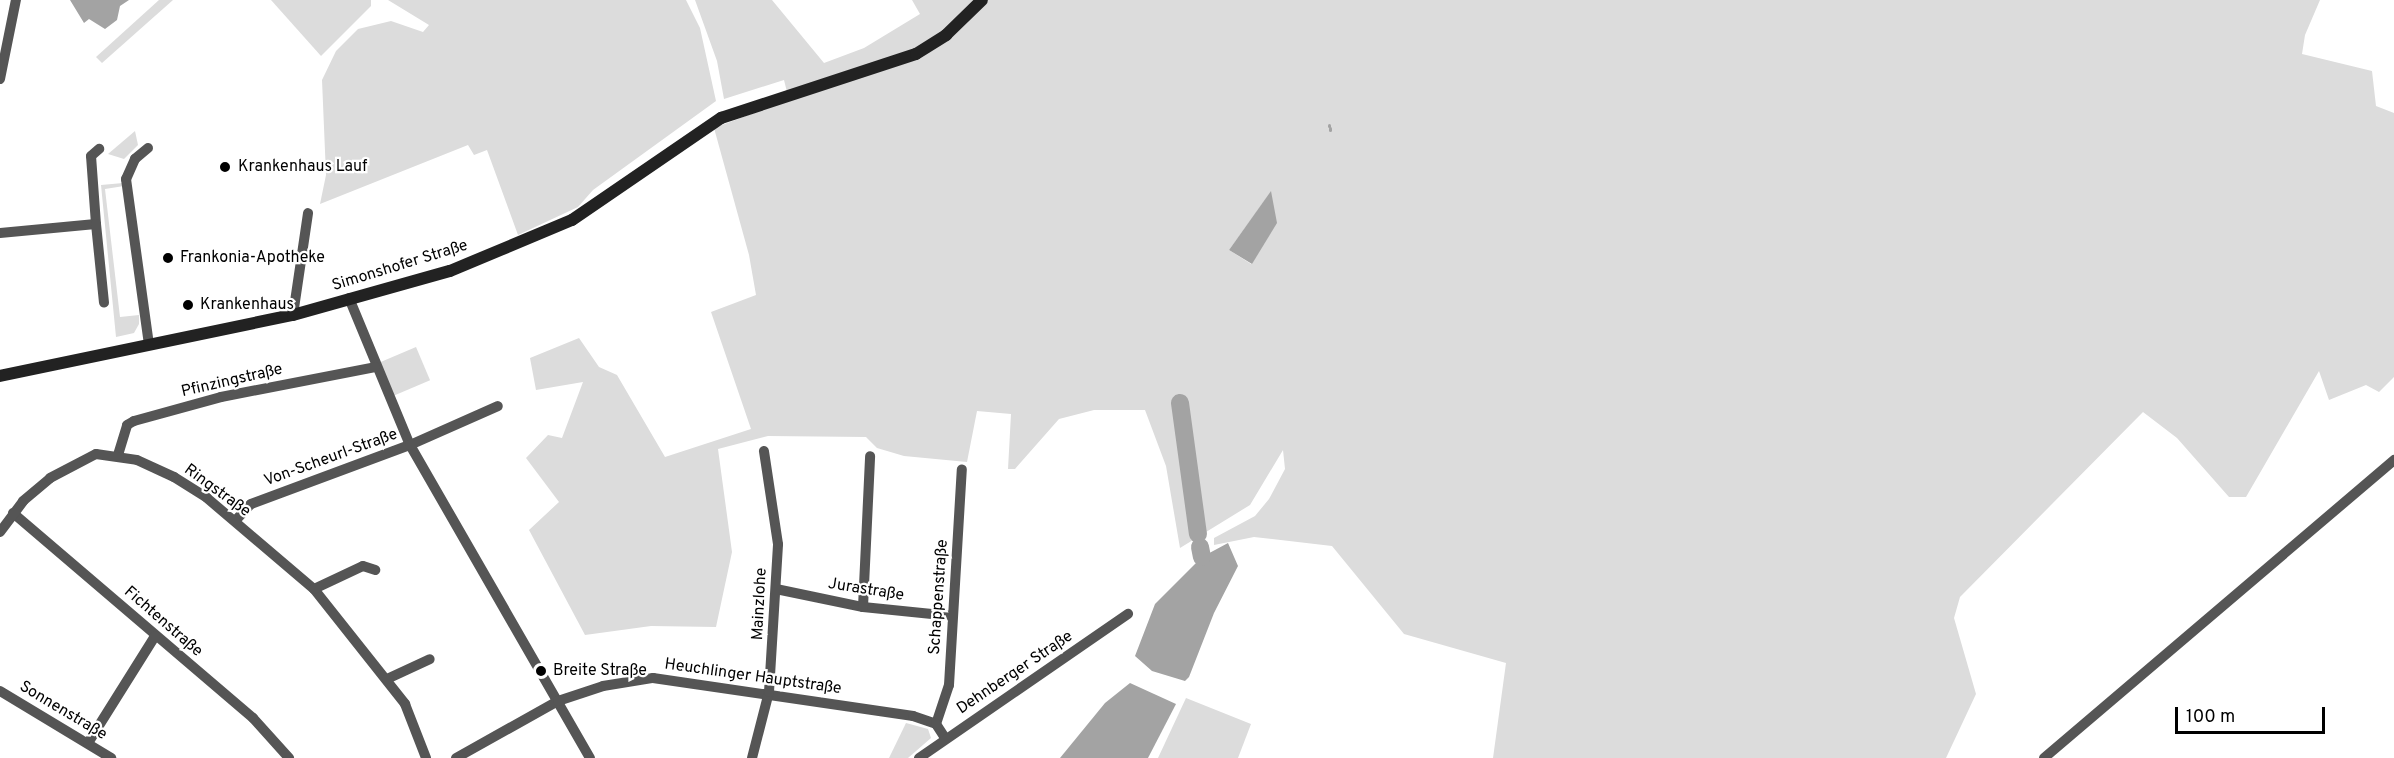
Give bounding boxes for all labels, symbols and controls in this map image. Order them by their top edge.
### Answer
place label: Krankenhaus Lauf [238,157,367,177]
marker: Krankenhaus Lauf [216,158,234,176]
street label: Simonshofer Straße [330,236,470,296]
place label: Frankonia-Apotheke [180,248,325,268]
marker: Frankonia-Apotheke [161,251,175,265]
place label: Krankenhaus [200,295,294,315]
marker: Krankenhaus [181,298,195,312]
street label: Pfinzingstraße [179,360,285,402]
street label: Von-Scheurl-Straße [262,425,400,491]
street label: Ringstraße [180,460,254,522]
street label: Schappenstraße [925,539,953,655]
street label: Mainzlohe [749,567,771,641]
street label: Jurastraße [827,575,905,605]
street label: Fichtenstraße [120,583,206,661]
street label: Dehnberger Straße [953,627,1077,719]
street label: Heuchlinger Hauptstraße [663,655,843,699]
place label: Breite Straße [553,661,647,681]
marker: Breite Straße [534,664,548,678]
street label: Sonnenstraße [16,677,110,745]
scale bar [2178,695,2328,733]
text: 100 m [2186,706,2235,729]

